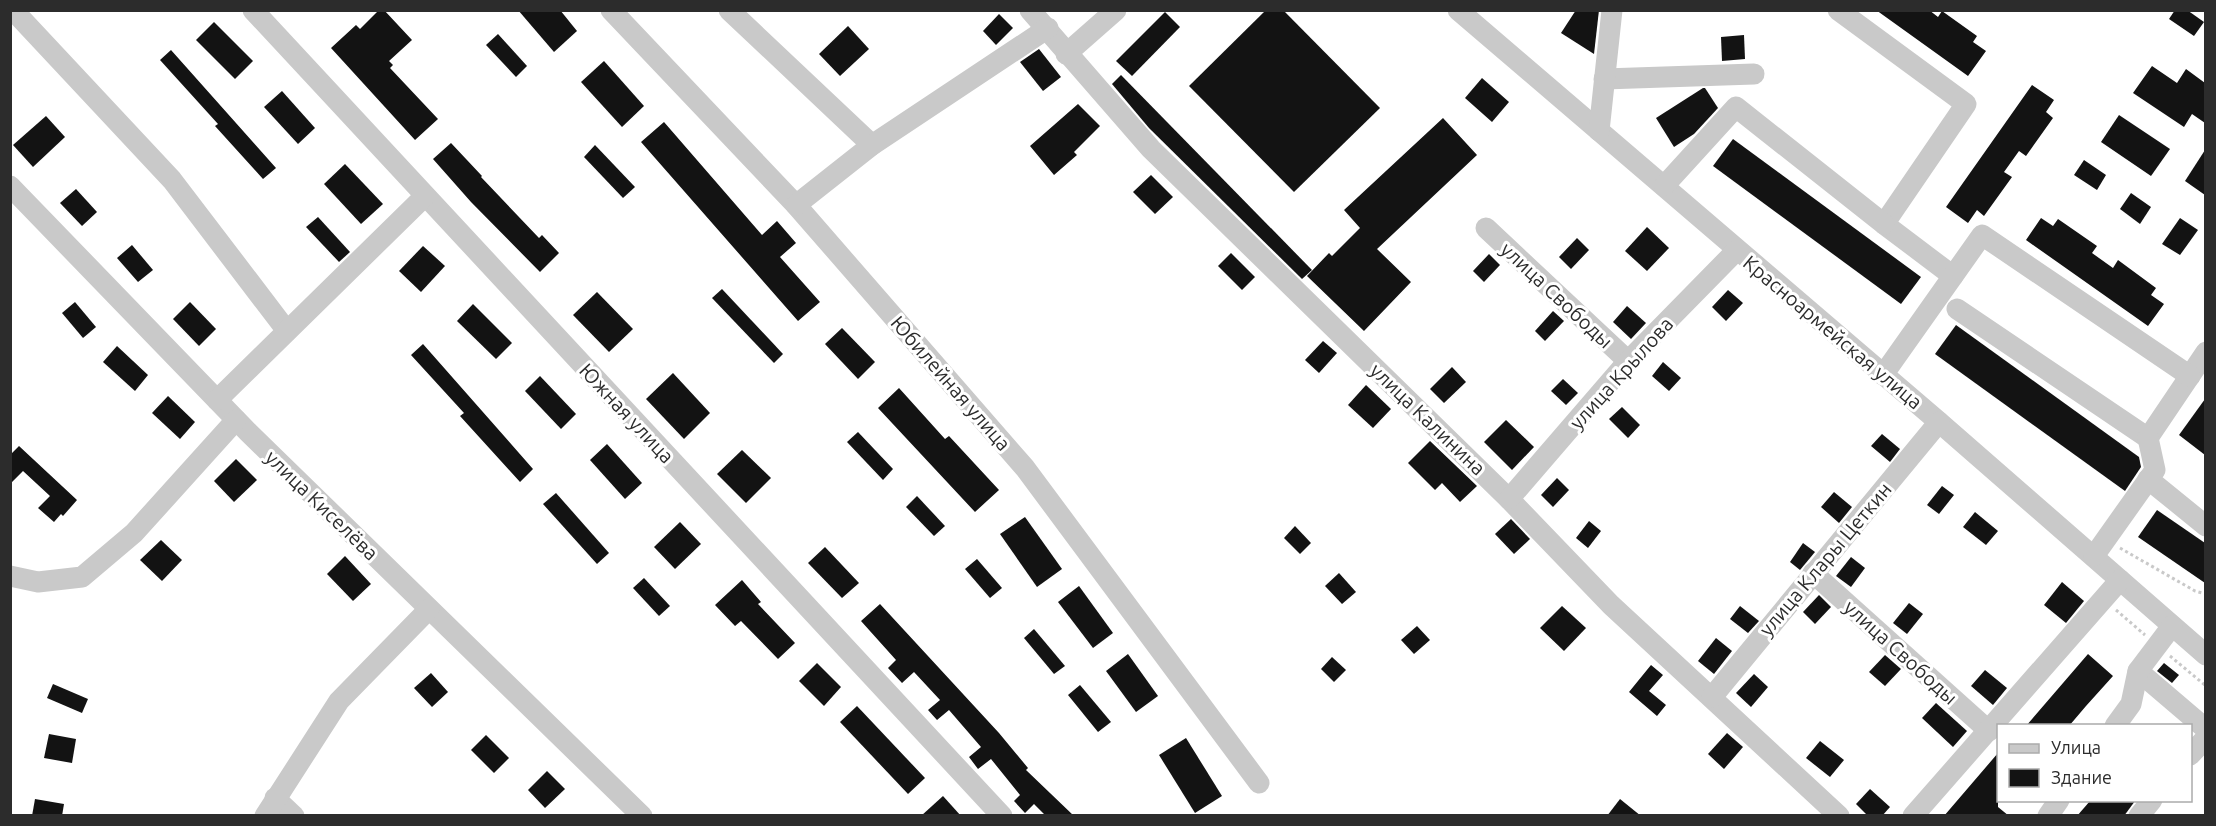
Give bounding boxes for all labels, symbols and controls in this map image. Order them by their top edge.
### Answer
street label: улица Свободы [1496,237,1618,353]
street label: Красноармейская улица [1739,250,1927,414]
street label: Юбилейная улица [886,311,1016,455]
street label: улица Крылова [1565,312,1677,434]
street label: улица Калинина [1366,358,1490,480]
street label: Южная улица [575,359,679,467]
street label: улица Киселёва [261,445,383,565]
street label: улица Клары Цеткин [1754,478,1896,640]
street label: улица Свободы [1840,595,1962,709]
legend [1997,724,2192,802]
text: Улица [2051,737,2101,757]
text: Здание [2051,767,2112,787]

